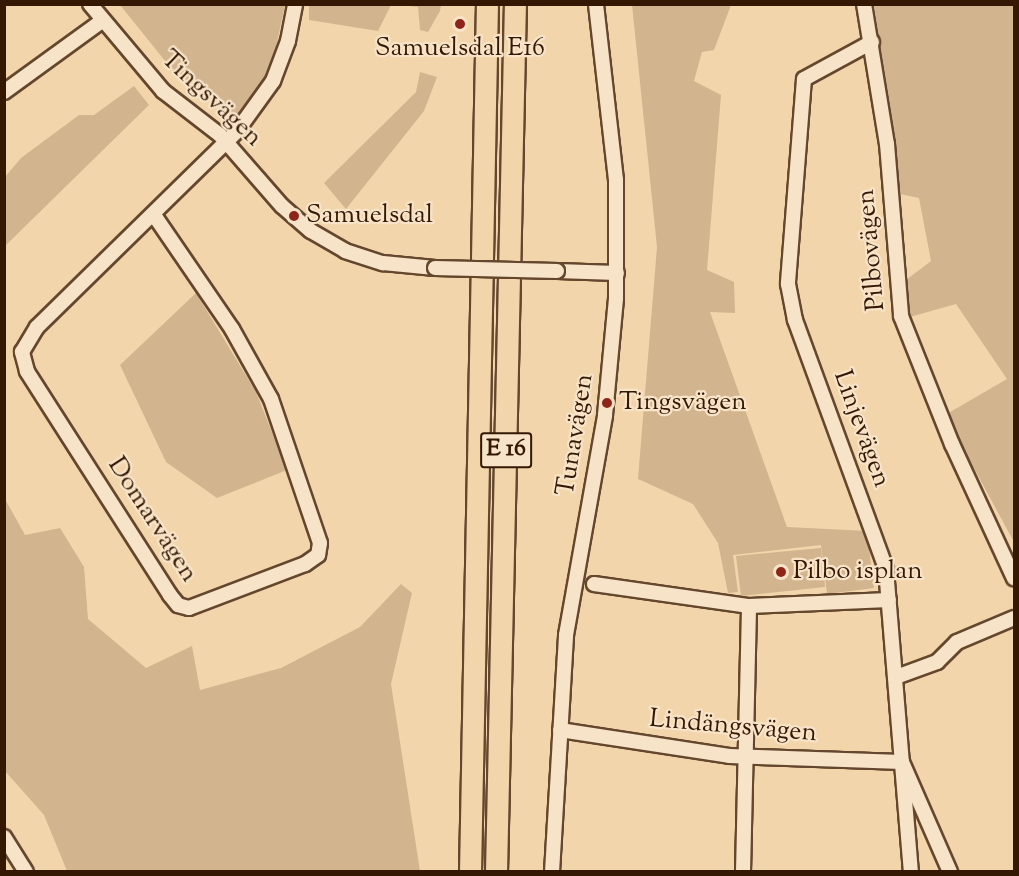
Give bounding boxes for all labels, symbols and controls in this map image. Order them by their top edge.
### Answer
marker: Samuelsdal E16 [453,17,467,31]
place label: Samuelsdal E16 [375,33,545,65]
street label: Tingsvägen [154,44,268,154]
street label: Pilbovägen [851,188,893,312]
place label: Samuelsdal [306,200,433,232]
marker: Samuelsdal [287,209,301,223]
street label: Linjevägen [825,366,897,492]
street label: Tunavägen [551,372,601,498]
place label: Tingsvägen [619,387,747,419]
marker: Tingsvägen [600,396,614,410]
road number: E 16 [479,429,533,471]
street label: Domarvägen [100,452,204,588]
place label: Pilbo isplan [793,556,923,588]
marker: Pilbo isplan [774,565,788,579]
street label: Lindängsvägen [648,704,818,750]

